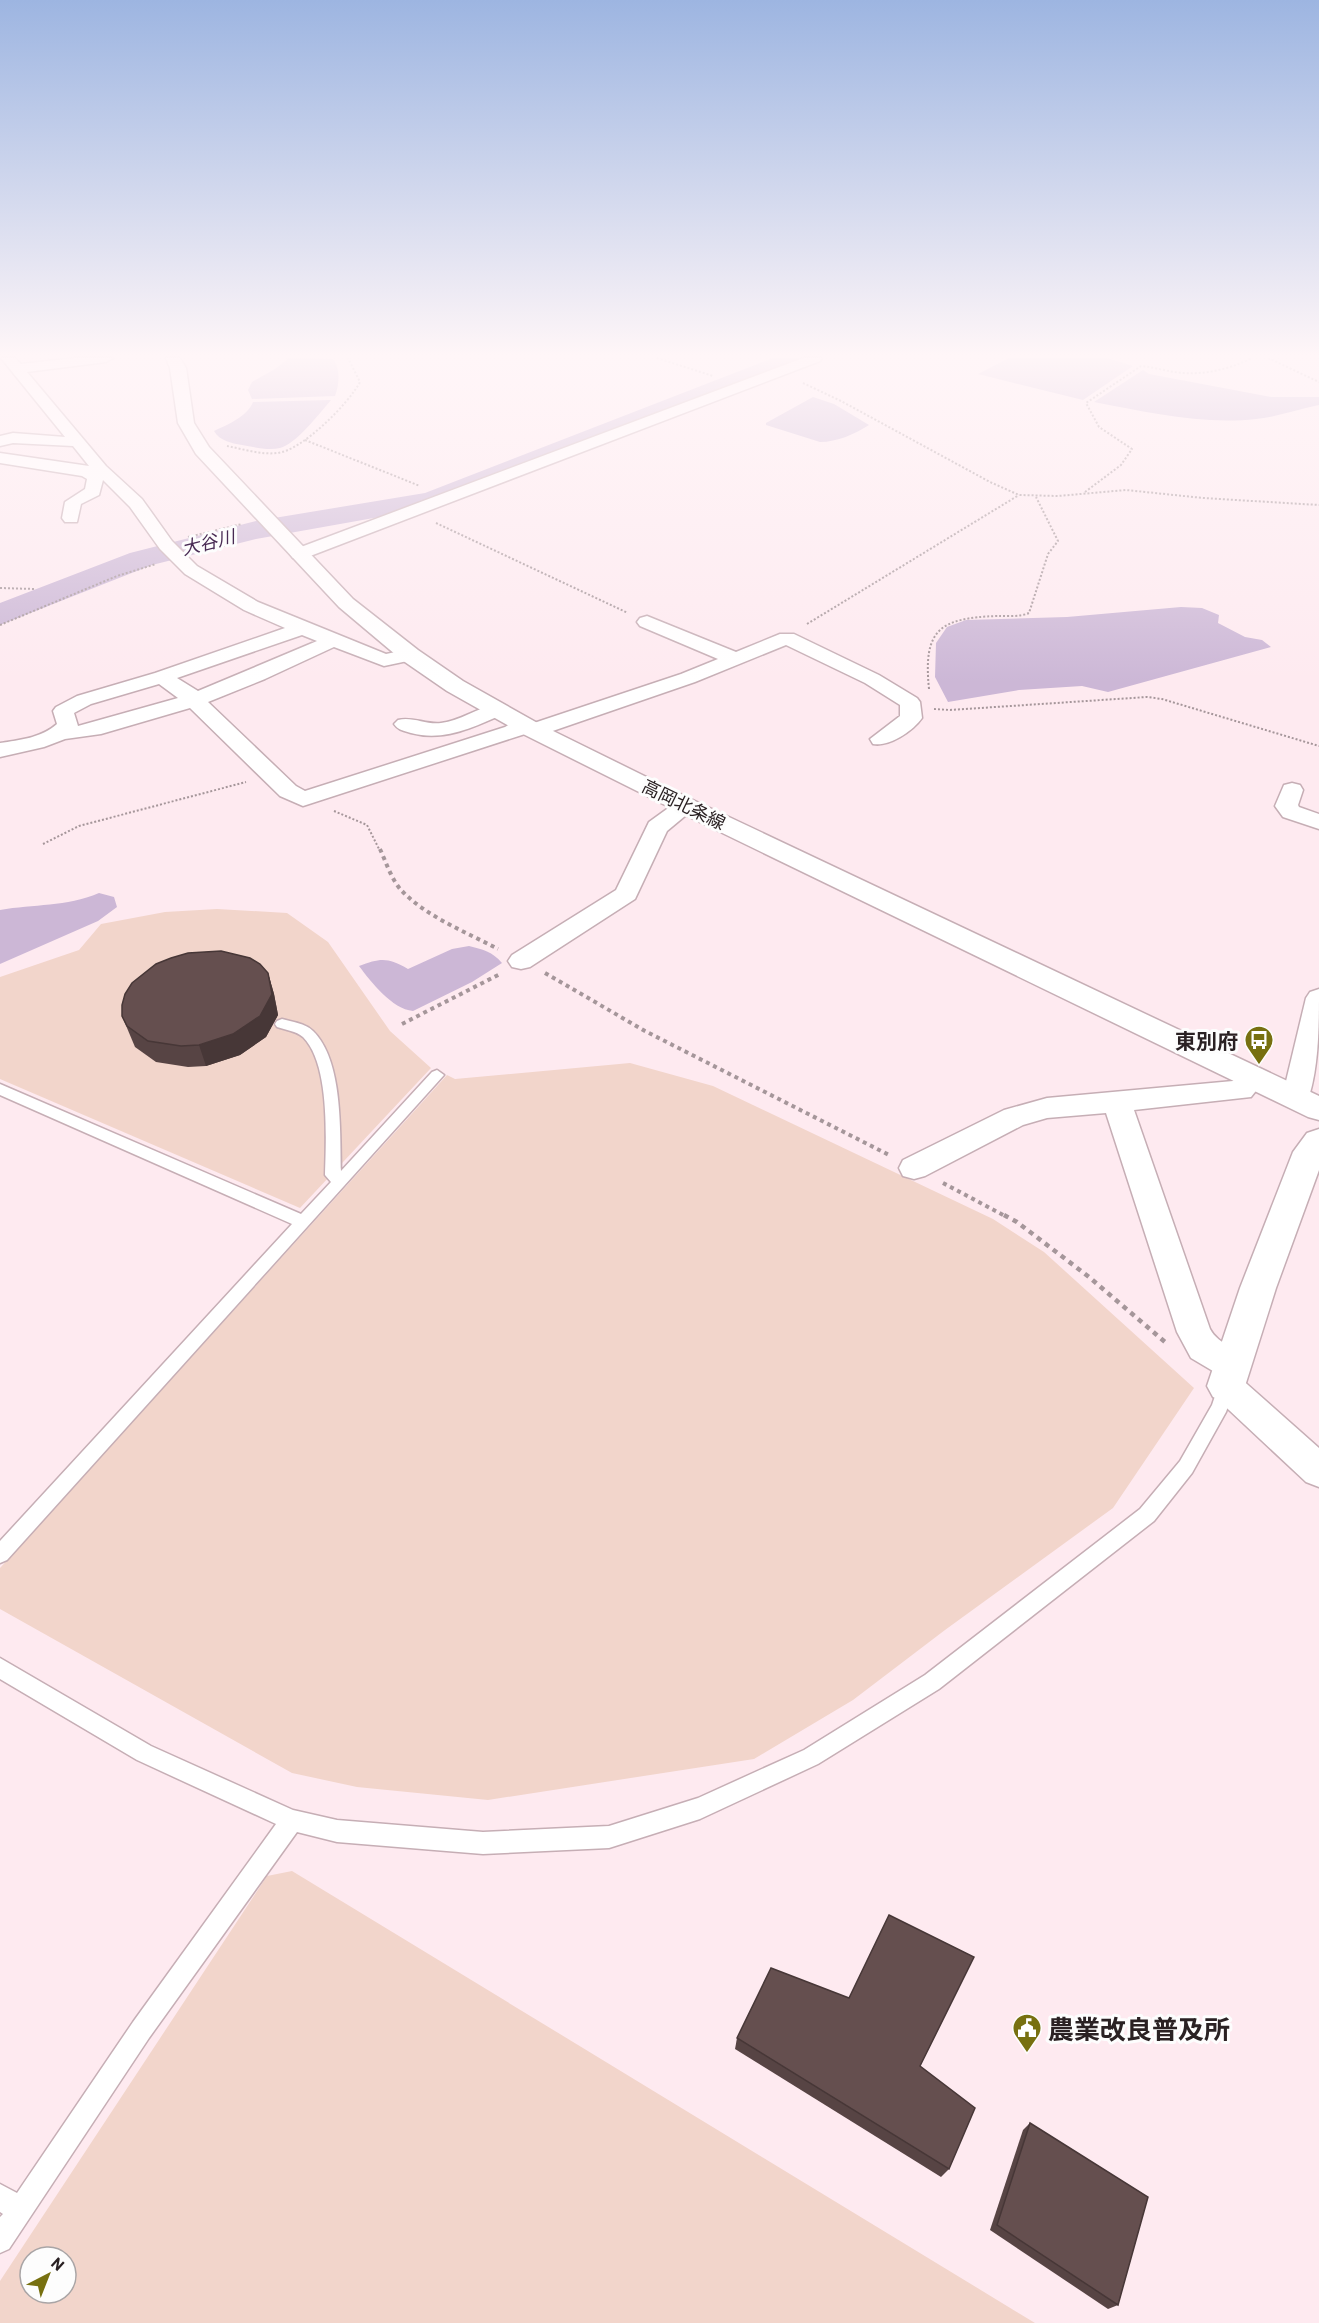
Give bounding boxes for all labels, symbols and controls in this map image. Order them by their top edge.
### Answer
water label: 大谷川 [179,524,239,559]
street label: 高岡北条線 [639,774,729,834]
bus stop icon: 東別府 [1243,1024,1275,1066]
place label: 東別府 [1175,1028,1238,1053]
public building icon: 農業改良普及所 [1011,2012,1043,2054]
place label: 農業改良普及所 [1048,2013,1230,2044]
north arrow [18,2245,78,2305]
text: N [48,2253,69,2274]

